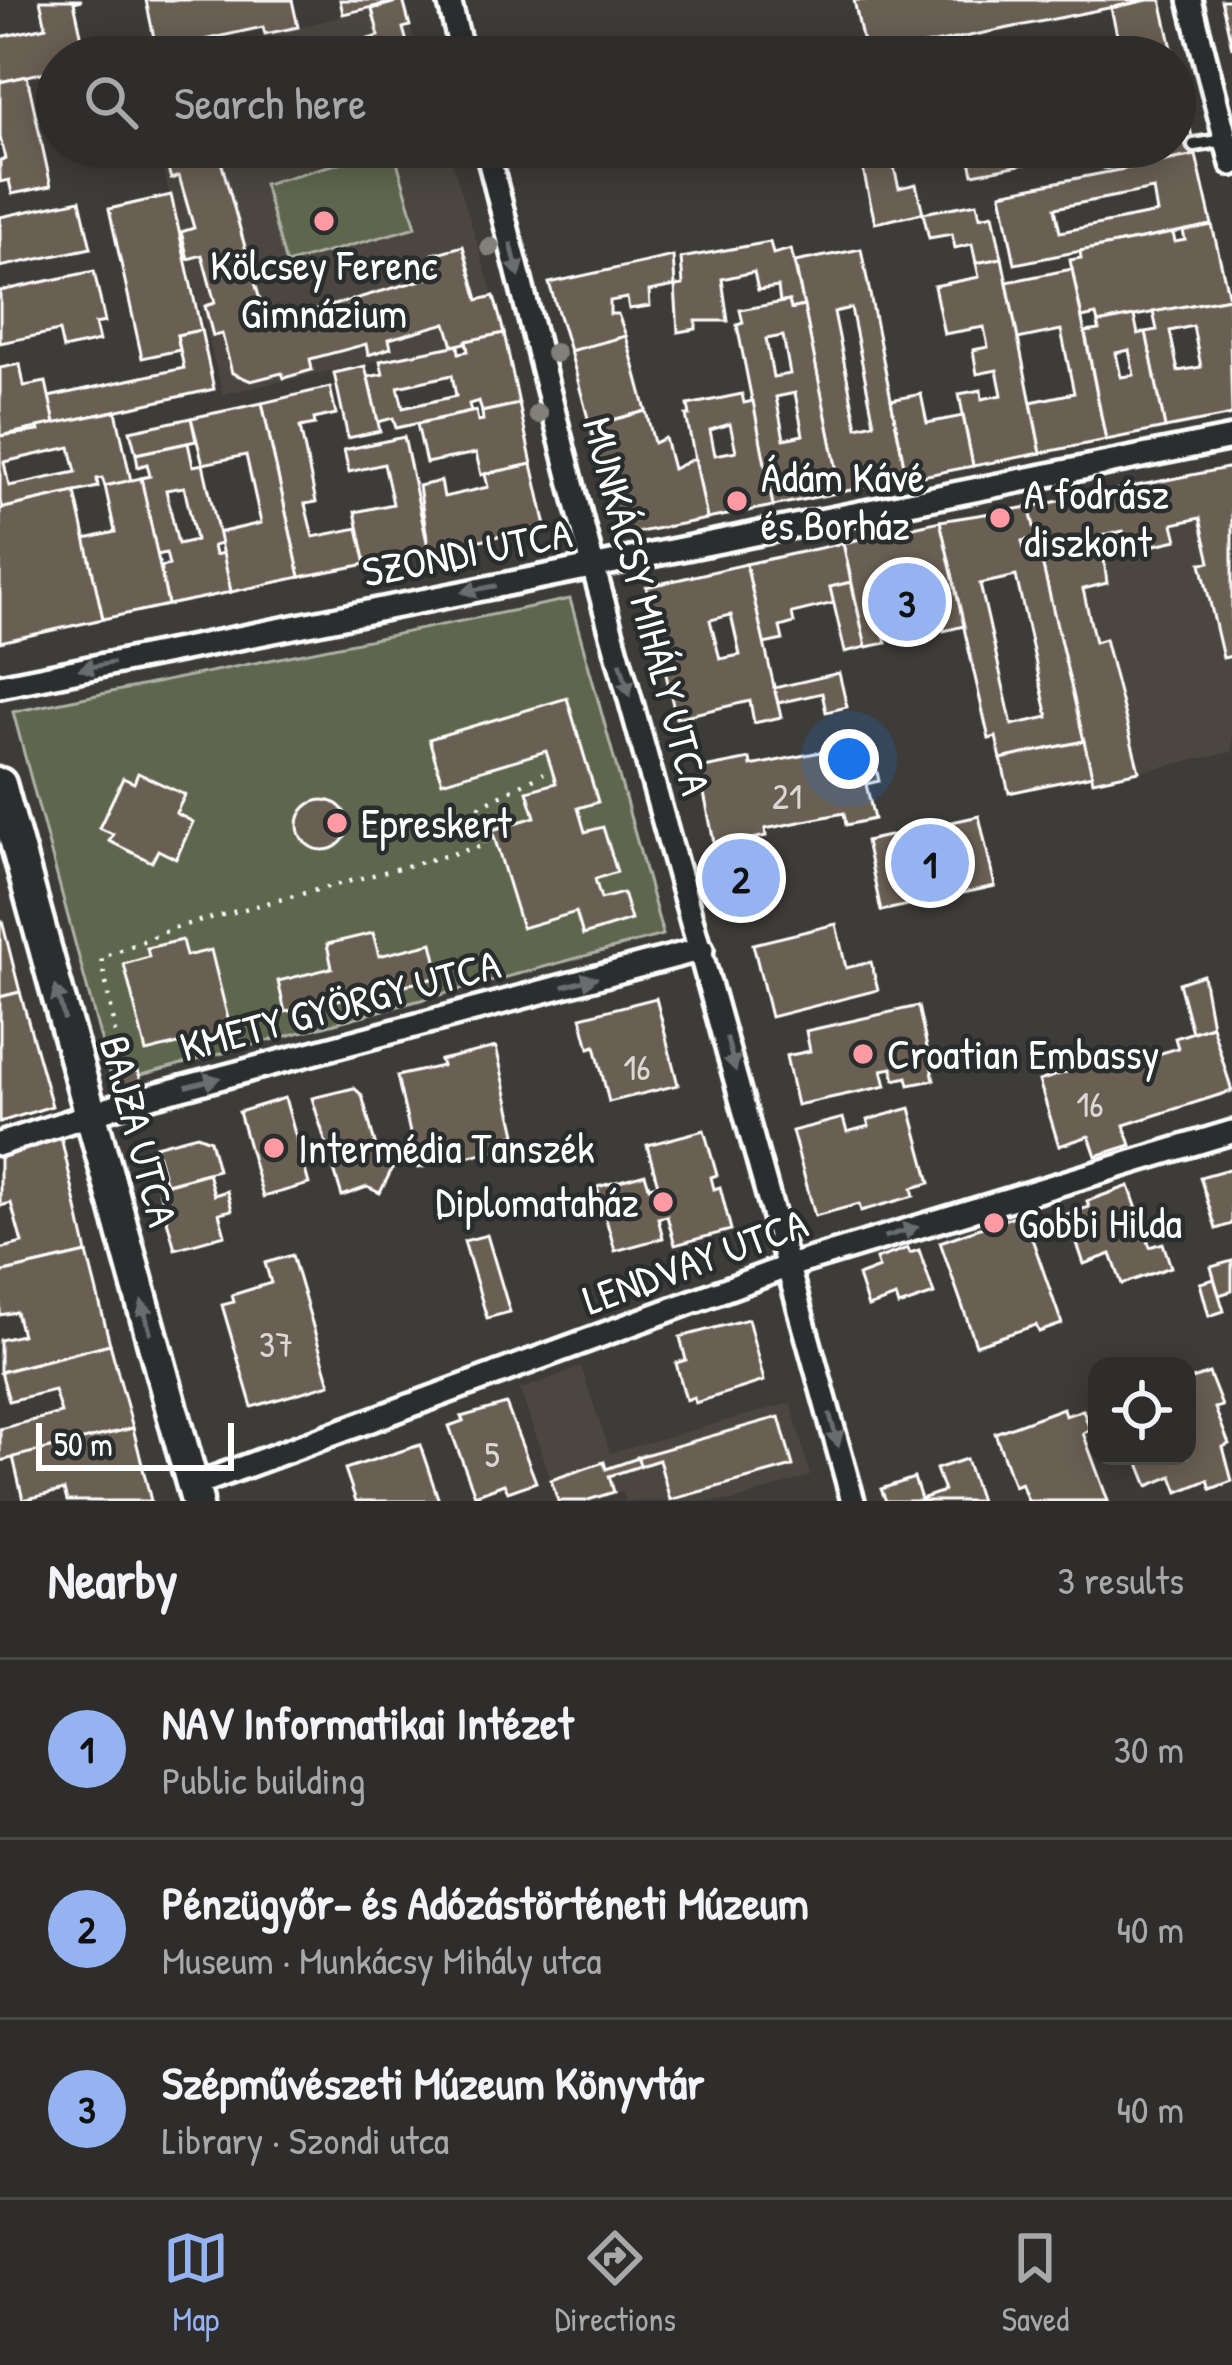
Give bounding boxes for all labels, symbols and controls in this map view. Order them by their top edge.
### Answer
search box [36,36,1196,168]
icon: search [78,69,144,135]
text: Search here [174,72,366,133]
marker: Kölcsey Ferenc Gimnázium [311,208,337,234]
place label: Kölcsey Ferenc Gimnázium [210,236,438,341]
one-way arrow [506,242,525,279]
street label: MUNKÁCSY MIHÁLY UTCA [570,411,725,801]
place label: Ádám Kávé és Borház [761,448,925,553]
place label: A fodrász diszkont [1024,465,1169,570]
marker: Ádám Kávé és Borház [724,488,750,514]
street label: SZONDI UTCA [357,503,576,600]
marker: A fodrász diszkont [987,505,1013,531]
pin: 3 [868,557,946,647]
one-way arrow [459,581,497,600]
one-way arrow [77,658,115,677]
one-way arrow [617,661,635,698]
your location [819,729,879,789]
house number: 21 [772,771,802,820]
place label: Epreskert [361,794,512,851]
marker: Epreskert [324,810,350,836]
pin: 1 [891,818,969,908]
pin: 2 [702,833,780,923]
street label: KMETY GYÖRGY UTCA [174,934,506,1075]
one-way arrow [562,971,599,990]
one-way arrow [49,984,68,1021]
place label: Croatian Embassy [887,1025,1160,1082]
street label: BAJZA UTCA [87,1029,192,1232]
one-way arrow [722,1036,741,1073]
marker: Croatian Embassy [850,1041,876,1067]
house number: 16 [623,1042,651,1091]
one-way arrow [185,1072,222,1091]
house number: 16 [1076,1079,1104,1128]
place label: Intermédia Tanszék [298,1119,595,1176]
marker: Intermédia Tanszék [261,1135,287,1161]
place label: Diplomataház [436,1173,639,1230]
marker: Diplomataház [650,1189,676,1215]
street label: LENDVAY UTCA [575,1194,815,1328]
place label: Gobbi Hilda [1018,1194,1182,1251]
marker: Gobbi Hilda [981,1210,1007,1236]
one-way arrow [883,1222,920,1240]
one-way arrow [136,1298,154,1334]
house number: 37 [259,1319,293,1368]
map controls [1088,1357,1196,1465]
button: locate [1088,1357,1196,1465]
one-way arrow [825,1412,844,1449]
scale bar [36,1417,234,1470]
text: 50 m [54,1422,113,1466]
house number: 5 [484,1429,500,1478]
text: Nearby [48,1545,178,1614]
text: 3 results [1058,1553,1184,1606]
text: NAV Informatikai Intézet [162,1692,574,1753]
text: 1 [80,1722,94,1775]
text: 30 m [1114,1722,1184,1775]
text: Public building [162,1753,365,1806]
text: Pénzügyőr- és Adózástörténeti Múzeum [162,1872,809,1933]
text: 2 [78,1902,96,1955]
text: 40 m [1116,1902,1184,1955]
text: Museum · Munkácsy Mihály utca [162,1933,602,1986]
text: Szépművészeti Múzeum Könyvtár [162,2052,704,2113]
text: 3 [78,2082,96,2135]
text: 40 m [1116,2082,1184,2135]
text: Library · Szondi utca [162,2113,449,2166]
tab: Map [163,2225,229,2341]
tab: Directions [555,2225,676,2341]
tab: Saved [1002,2225,1069,2341]

